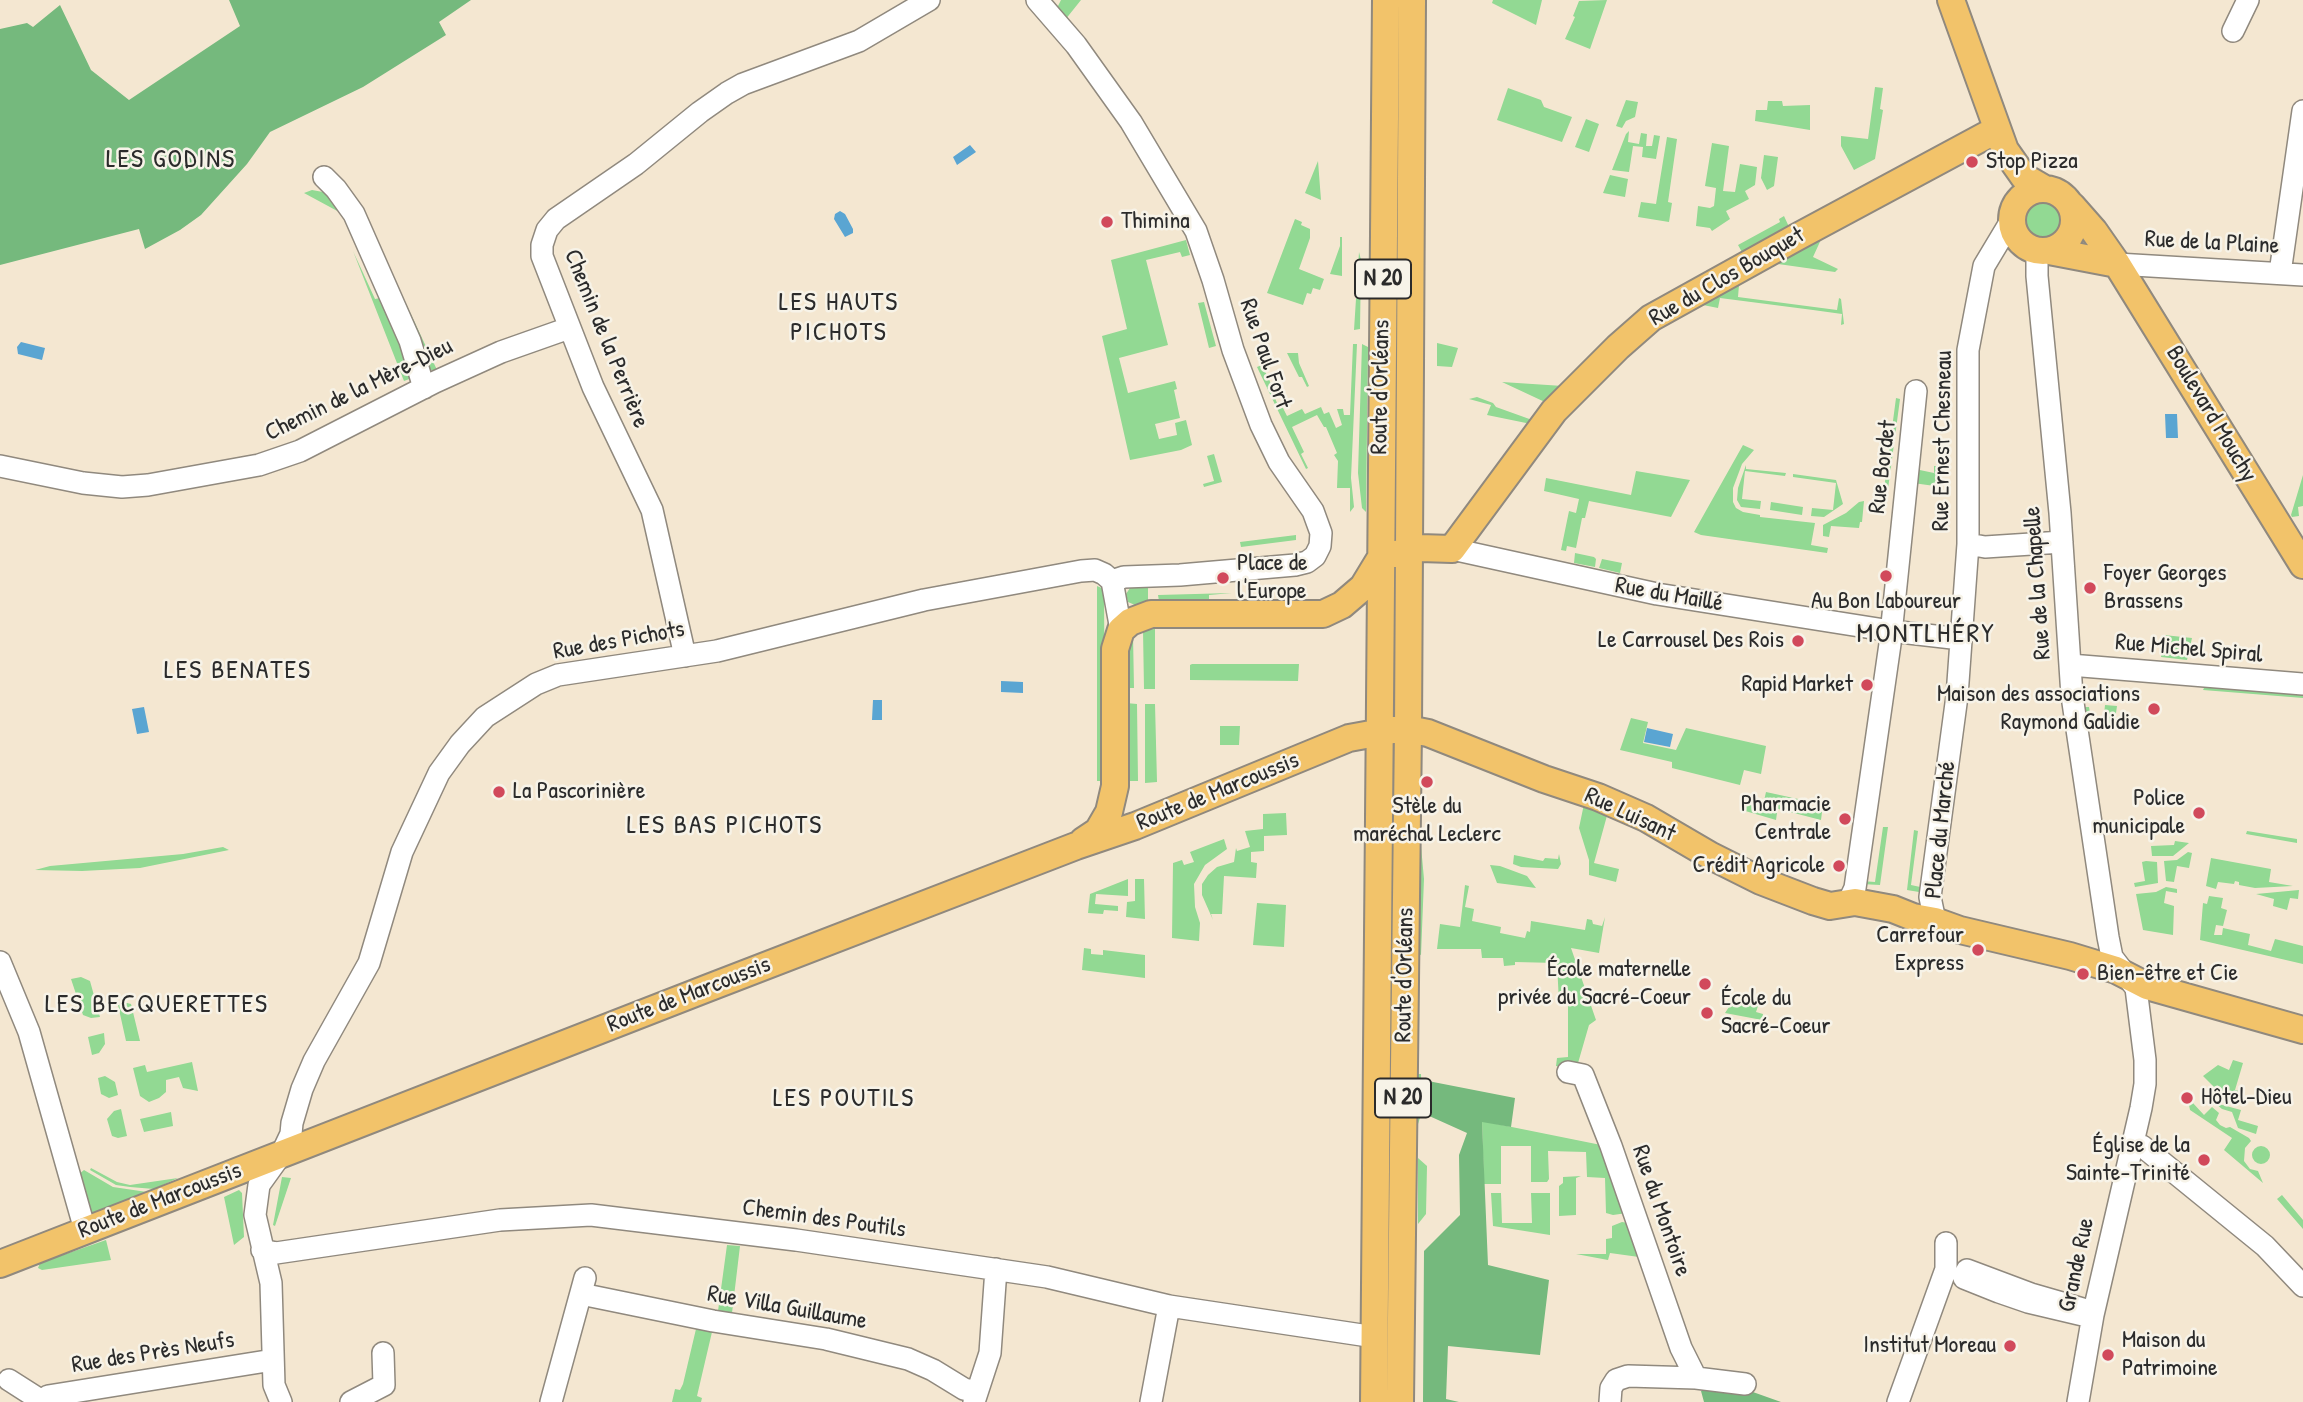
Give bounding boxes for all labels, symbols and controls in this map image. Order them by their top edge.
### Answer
district label: LES GODINS [107,144,235,176]
place label: Stop Pizza [1986,148,2078,176]
marker: Stop Pizza [1964,154,1980,170]
place label: Thimina [1121,208,1190,236]
marker: Thimina [1099,214,1115,230]
street label: Rue du Clos Bouquet [1644,221,1810,333]
street label: Rue de la Plaine [2144,225,2280,261]
street label: Chemin de la Perrière [557,246,655,432]
road number: N 20 [1355,260,1411,298]
district label: LES HAUTS PICHOTS [780,287,898,348]
street label: Rue Paul Fort [1233,295,1297,413]
street label: Route d'Orléans [1365,319,1397,455]
street label: Chemin de la Mère-Dieu [261,332,457,448]
street label: Boulevard Mouchy [2159,341,2263,487]
street label: Rue Ernest Chesneau [1927,351,1959,531]
street label: Rue Bordet [1863,419,1903,515]
street label: Rue de la Chapelle [2018,505,2058,661]
place label: Place de l'Europe [1237,550,1308,606]
place label: Foyer Georges Brassens [2104,560,2227,616]
marker: Au Bon Laboureur [1878,568,1894,584]
marker: Place de l'Europe [1215,570,1231,586]
street label: Rue du Maillé [1613,571,1725,619]
marker: Foyer Georges Brassens [2082,580,2098,596]
place label: Au Bon Laboureur [1811,588,1961,616]
street label: Rue des Pichots [551,615,687,667]
district label: MONTLHÉRY [1858,618,1994,652]
place label: Le Carrousel Des Rois [1598,627,1784,655]
street label: Rue Michel Spiral [2114,628,2264,670]
marker: Le Carrousel Des Rois [1790,633,1806,649]
district label: LES BENATES [165,655,311,687]
place label: Rapid Market [1741,671,1853,699]
marker: Rapid Market [1859,677,1875,693]
place label: Maison des associations Raymond Galidie [1937,681,2140,737]
marker: Maison des associations Raymond Galidie [2146,701,2162,717]
street label: Route de Marcoussis [1133,746,1303,838]
street label: Place du Marché [1919,760,1963,900]
marker: Stèle du maréchal Leclerc [1419,774,1435,790]
place label: La Pascorinière [513,778,645,806]
street label: Rue Luisant [1580,781,1680,849]
marker: La Pascorinière [491,784,507,800]
place label: Police municipale [2093,785,2185,841]
place label: Pharmacie Centrale [1741,791,1831,847]
place label: Stèle du maréchal Leclerc [1353,793,1501,849]
marker: Police municipale [2191,805,2207,821]
district label: LES BAS PICHOTS [629,810,821,842]
marker: Pharmacie Centrale [1837,811,1853,827]
place label: Crédit Agricole [1693,852,1825,880]
marker: Crédit Agricole [1831,858,1847,874]
street label: Route d'Orléans [1389,907,1421,1043]
place label: Carrefour Express [1876,922,1964,978]
marker: Carrefour Express [1970,942,1986,958]
street label: Route de Marcoussis [603,951,775,1039]
place label: École maternelle privée du Sacré-Coeur [1498,956,1691,1012]
place label: Bien-être et Cie [2097,960,2238,988]
marker: Bien-être et Cie [2075,966,2091,982]
marker: École maternelle privée du Sacré-Coeur [1697,976,1713,992]
place label: École du Sacré-Coeur [1721,985,1830,1041]
district label: LES BECQUERETTES [47,989,267,1021]
marker: École du Sacré-Coeur [1699,1005,1715,1021]
road number: N 20 [1375,1078,1431,1118]
district label: LES POUTILS [774,1083,914,1115]
place label: Hôtel-Dieu [2201,1084,2292,1112]
marker: Hôtel-Dieu [2179,1090,2195,1106]
place label: Église de la Sainte-Trinité [2066,1132,2190,1188]
street label: Rue du Montoire [1625,1142,1697,1280]
marker: Église de la Sainte-Trinité [2196,1152,2212,1168]
street label: Route de Marcoussis [74,1157,246,1245]
street label: Chemin des Poutils [741,1193,907,1245]
street label: Grande Rue [2053,1215,2101,1315]
street label: Rue Villa Guillaume [705,1280,869,1336]
street label: Rue des Près Neufs [70,1326,236,1380]
place label: Maison du Patrimoine [2122,1327,2218,1383]
place label: Institut Moreau [1863,1332,1996,1360]
marker: Institut Moreau [2002,1338,2018,1354]
marker: Maison du Patrimoine [2100,1347,2116,1363]

